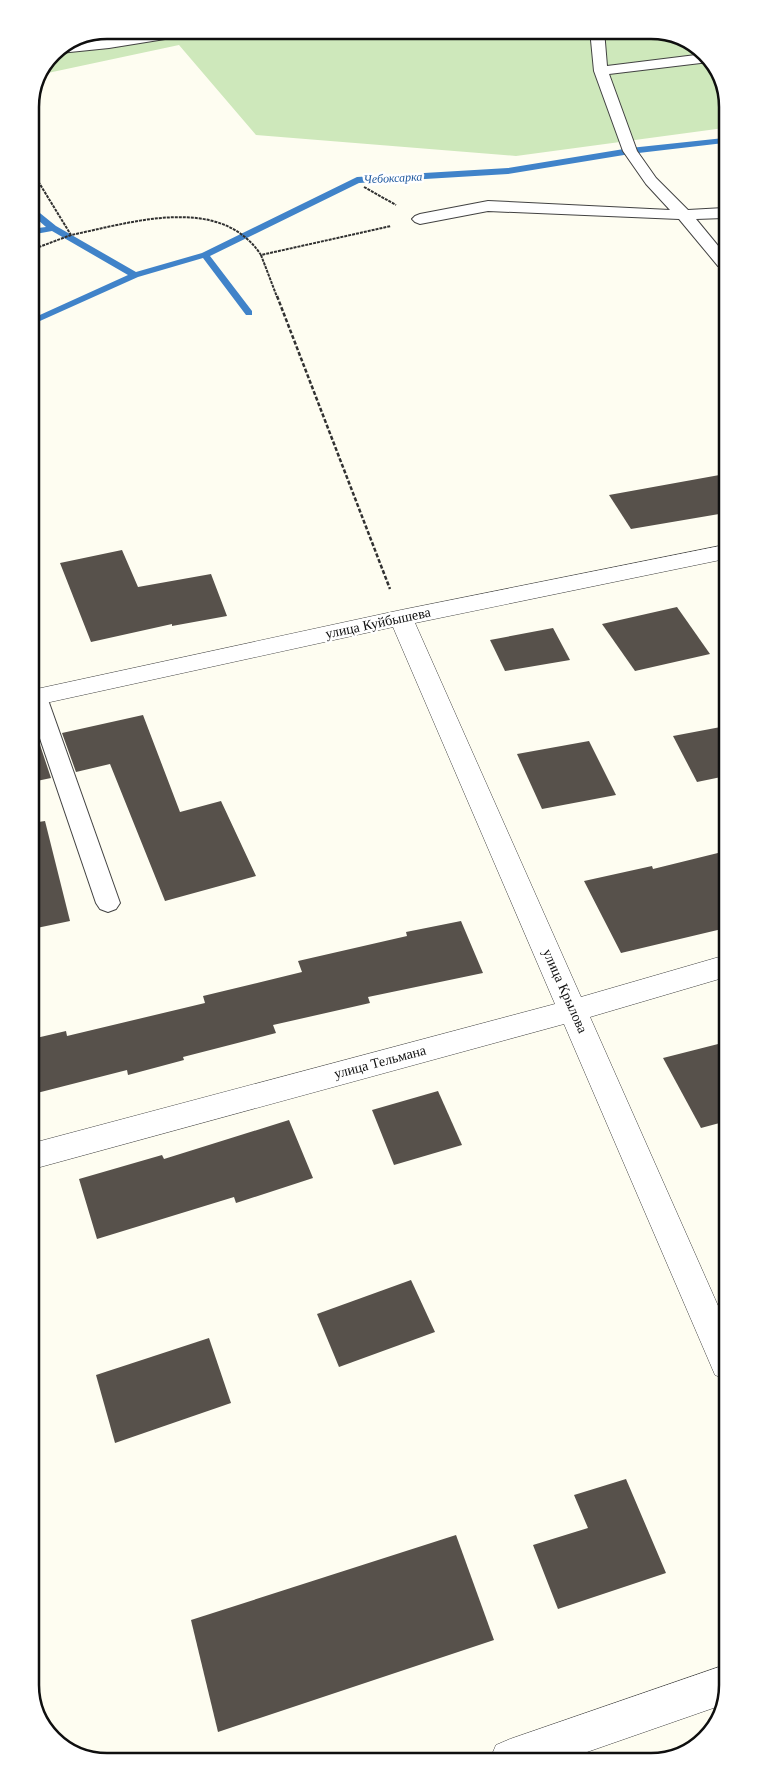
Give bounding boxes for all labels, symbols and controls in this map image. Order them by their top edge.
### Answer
water label: Чебоксарка [363,169,423,187]
street label: улица Куйбышева [324,604,433,641]
street label: улица Крылова [540,947,591,1036]
street label: улица Тельмана [332,1042,428,1081]

